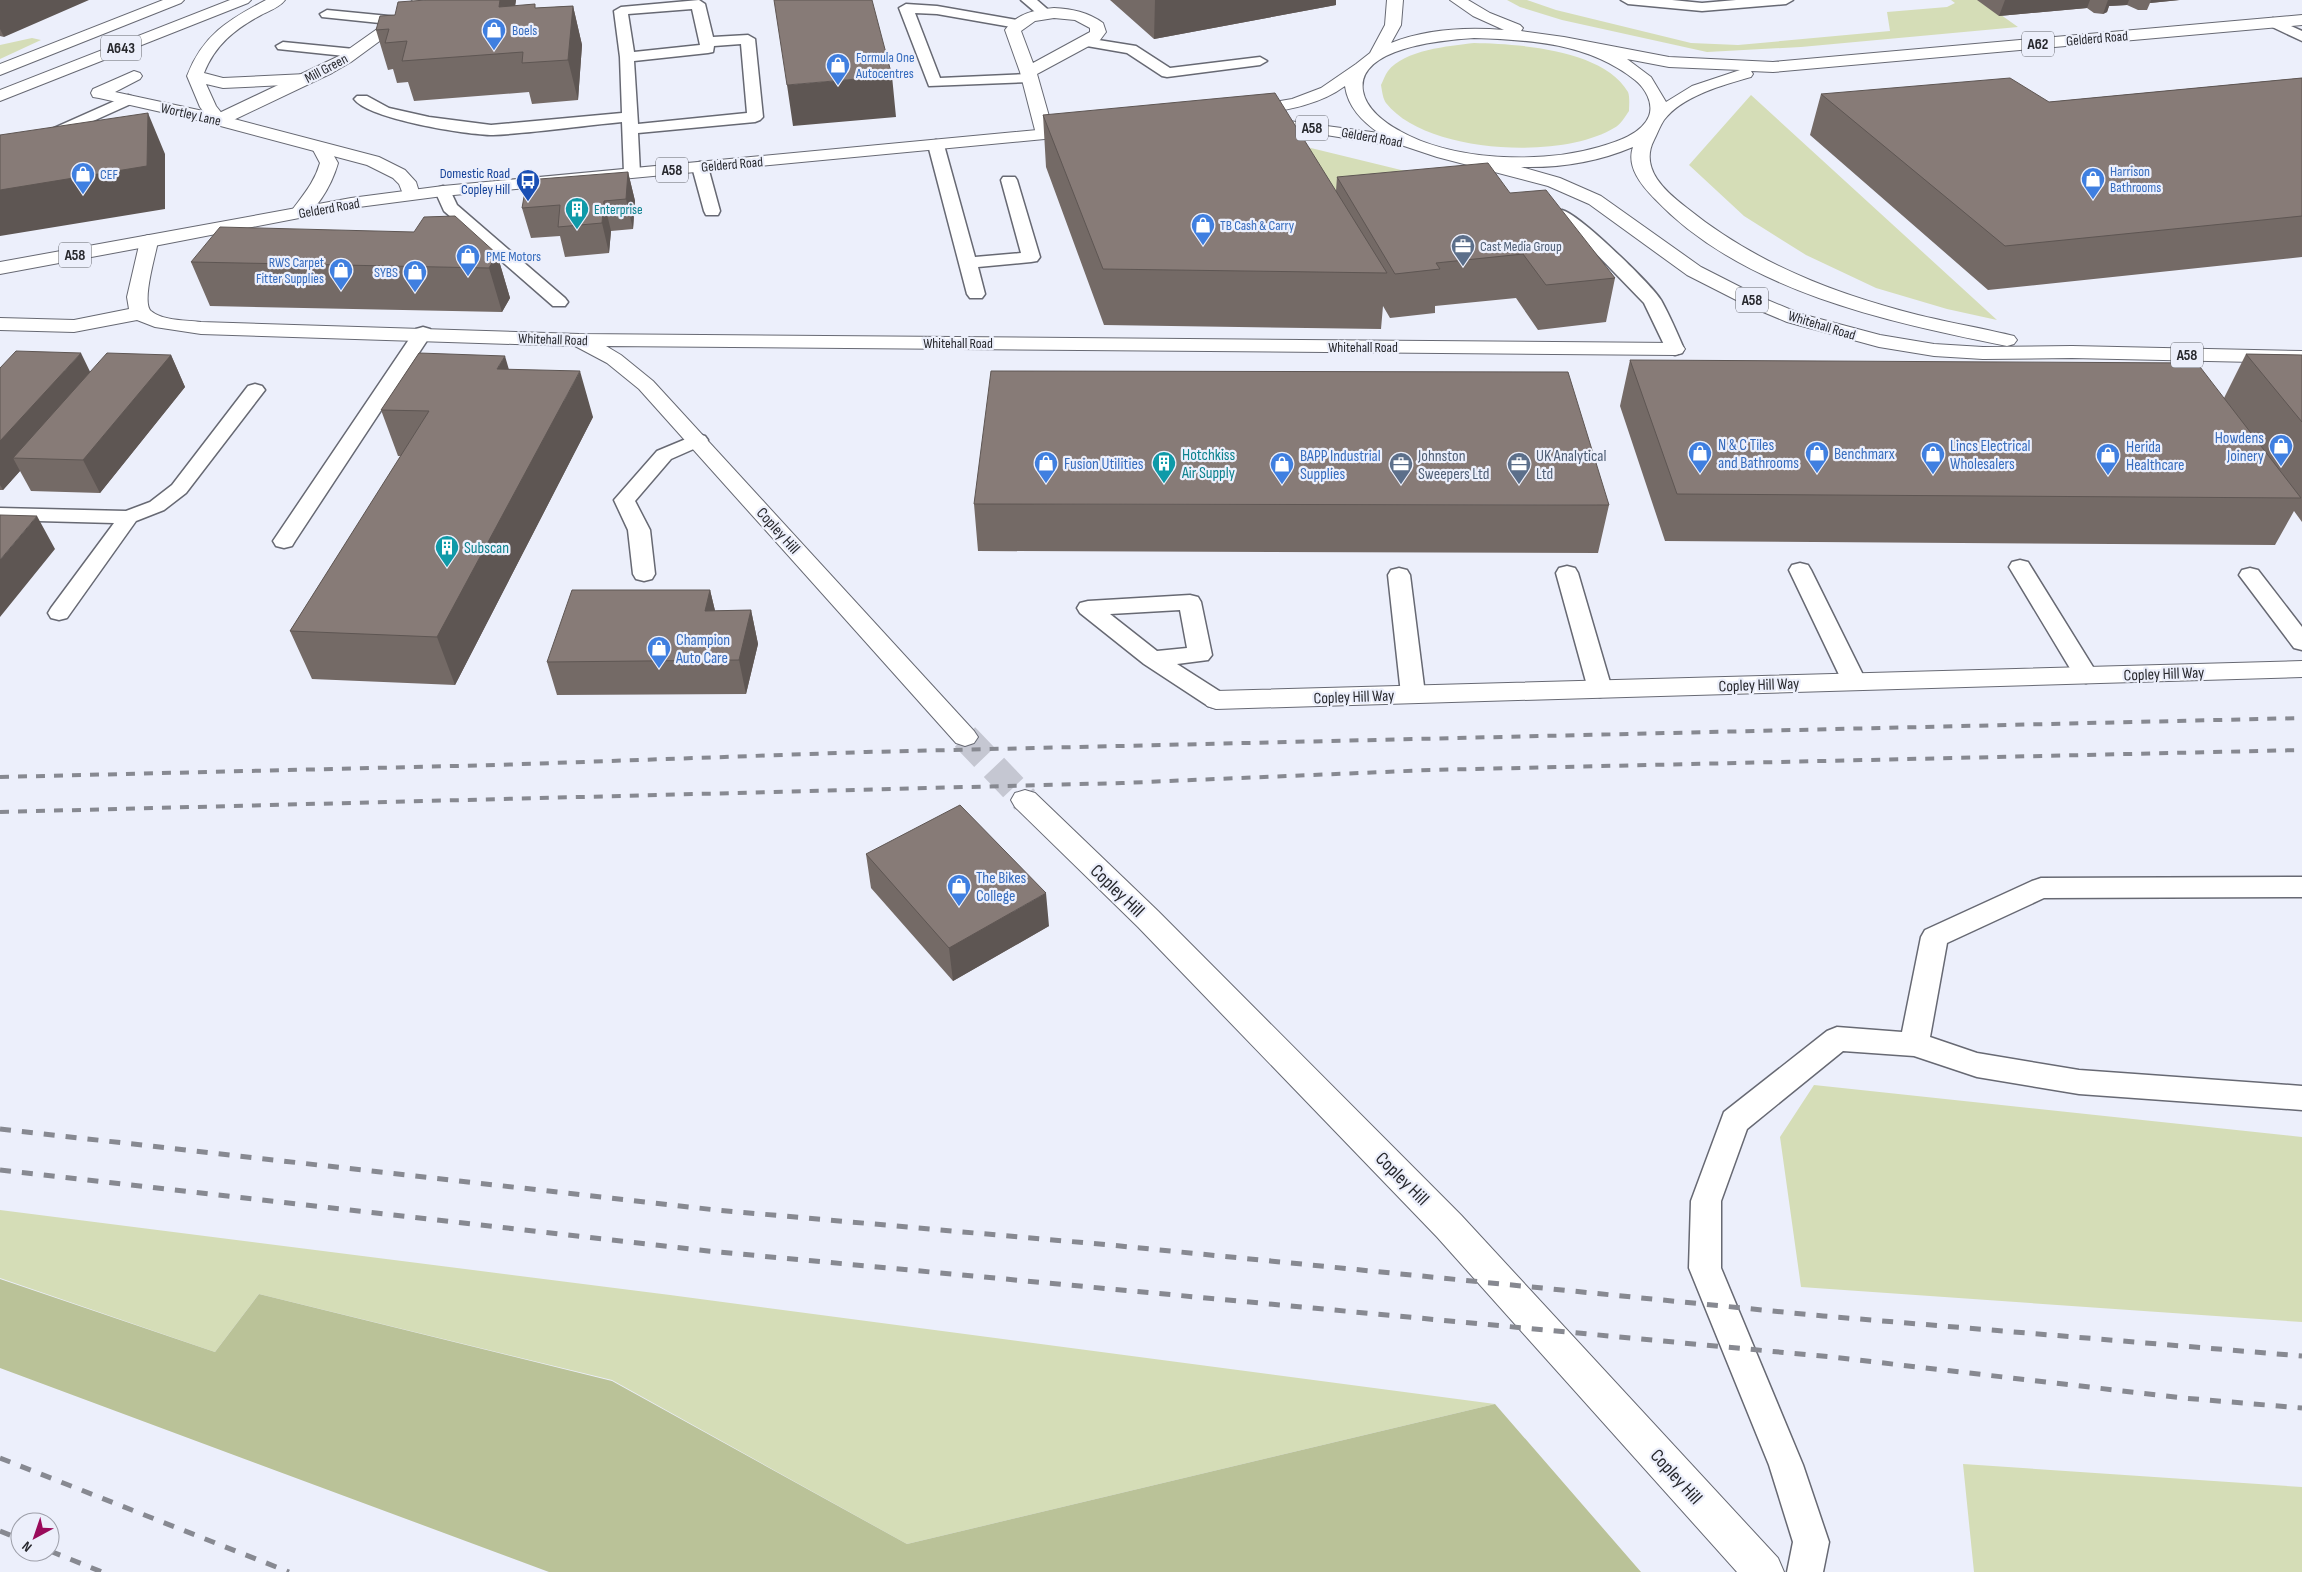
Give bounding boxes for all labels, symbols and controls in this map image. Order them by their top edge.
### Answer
shop icon: Boels [481,17,507,51]
place label: Boels [512,22,537,39]
street label: Gelderd Road [2065,27,2129,50]
road number: A62 [2022,32,2054,56]
road number: A643 [101,36,141,60]
place label: Formula One Autocentres [855,49,915,82]
street label: Mill Green [302,50,351,87]
shop icon: Formula One Autocentres [825,52,851,86]
street label: Wortley Lane [159,99,223,130]
road number: A58 [1296,116,1328,140]
street label: Gelderd Road [1340,124,1404,151]
street label: Gelderd Road [700,153,764,176]
road number: A58 [656,158,688,182]
shop icon: CEF [70,161,96,195]
place label: Harrison Bathrooms [2110,163,2161,196]
place label: Domestic Road Copley Hill [440,165,510,198]
place label: CEF [100,166,119,183]
shop icon: Harrison Bathrooms [2080,166,2106,200]
bus stop icon: Domestic Road Copley Hill [515,168,541,202]
street label: Gelderd Road [297,195,361,222]
building icon: Enterprise [564,196,590,230]
place label: Enterprise [594,201,643,218]
shop icon: TB Cash & Carry [1190,212,1216,246]
place label: TB Cash & Carry [1220,217,1295,234]
office icon: Cast Media Group [1450,233,1476,267]
place label: Cast Media Group [1480,238,1562,255]
road number: A58 [59,242,91,268]
shop icon: PME Motors [455,243,481,277]
place label: PME Motors [486,248,541,265]
place label: RWS Carpet Fitter Supplies [256,254,324,287]
shop icon: RWS Carpet Fitter Supplies [328,257,354,291]
shop icon: SYBS [402,259,428,293]
place label: SYBS [374,264,398,281]
road number: A58 [1736,288,1768,312]
street label: Whitehall Road [1786,307,1858,344]
street label: Whitehall Road [518,330,588,349]
street label: Whitehall Road [923,335,993,352]
street label: Whitehall Road [1328,339,1398,356]
road number: A58 [2171,342,2203,368]
place label: Howdens Joinery [2215,429,2264,466]
shop icon: Howdens Joinery [2268,433,2294,467]
place label: N & C Tiles and Bathrooms [1718,436,1799,473]
place label: Lincs Electrical Wholesalers [1950,437,2031,474]
place label: Herida Healthcare [2126,438,2185,475]
shop icon: N & C Tiles and Bathrooms [1687,440,1713,474]
shop icon: Benchmarx [1804,440,1830,474]
shop icon: Lincs Electrical Wholesalers [1920,441,1946,475]
shop icon: Herida Healthcare [2095,442,2121,476]
place label: Benchmarx [1834,445,1895,464]
place label: Hotchkiss Air Supply [1181,446,1235,483]
place label: BAPP Industrial Supplies [1300,447,1381,484]
place label: Johnston Sweepers Ltd [1417,447,1489,484]
place label: UK Analytical Ltd [1536,447,1606,484]
shop icon: Fusion Utilities [1033,450,1059,484]
building icon: Hotchkiss Air Supply [1151,450,1177,484]
shop icon: BAPP Industrial Supplies [1269,451,1295,485]
office icon: Johnston Sweepers Ltd [1388,451,1414,485]
office icon: UK Analytical Ltd [1506,451,1532,485]
place label: Fusion Utilities [1064,455,1144,474]
street label: Copley Hill [752,504,804,558]
building icon: Subscan [434,534,460,568]
place label: Subscan [464,539,509,558]
place label: Champion Auto Care [675,631,730,668]
shop icon: Champion Auto Care [646,635,672,669]
street label: Copley Hill Way [2123,664,2205,685]
street label: Copley Hill Way [1718,675,1800,696]
street label: Copley Hill Way [1313,687,1395,708]
street label: Copley Hill [1085,860,1149,922]
place label: The Bikes College [976,869,1027,906]
shop icon: The Bikes College [946,873,972,907]
street label: Copley Hill [1370,1147,1434,1211]
street label: Copley Hill [1645,1445,1707,1509]
north arrow [10,1512,60,1562]
text: N [19,1538,35,1555]

